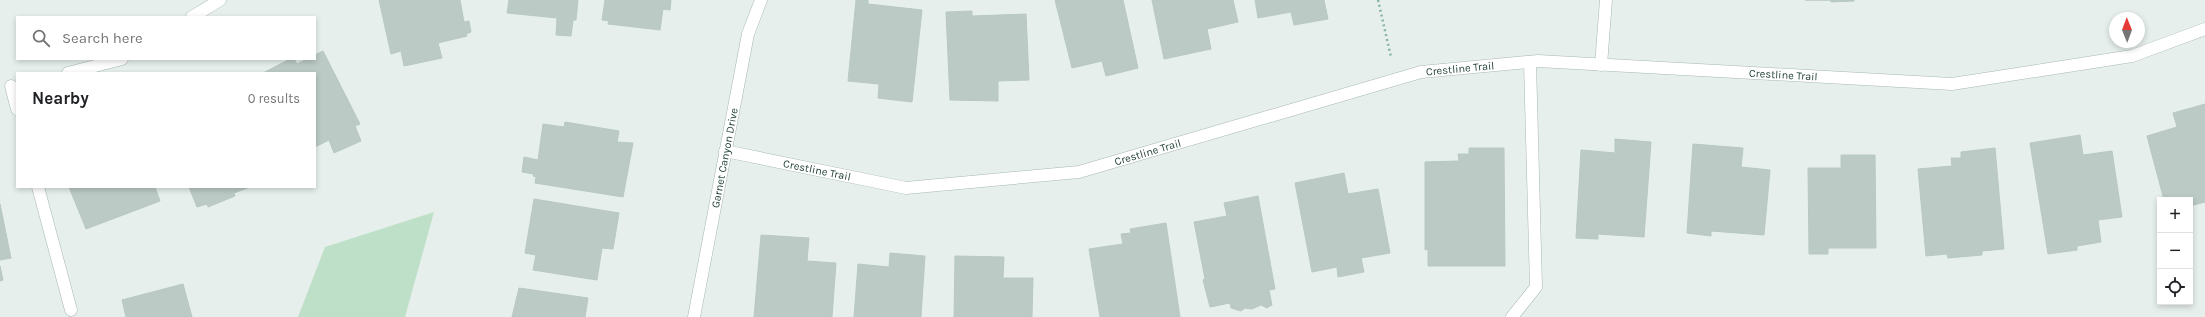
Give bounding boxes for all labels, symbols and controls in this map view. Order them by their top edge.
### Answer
north arrow [2109,12,2145,48]
search box [16,16,316,60]
icon: search [30,27,52,49]
text: Search here [62,29,143,47]
street label: Crestline Trail [1425,59,1495,78]
street label: Crestline Trail [1749,66,1818,83]
text: Nearby [32,88,89,108]
text: 0 results [248,91,300,106]
street label: Garnet Canyon Drive [708,106,740,209]
street label: Crestline Trail [1113,136,1182,168]
street label: Crestline Trail [782,157,852,183]
map controls [2157,197,2193,305]
button: + [2157,197,2193,233]
button: − [2157,233,2193,269]
button: locate [2157,269,2193,305]

